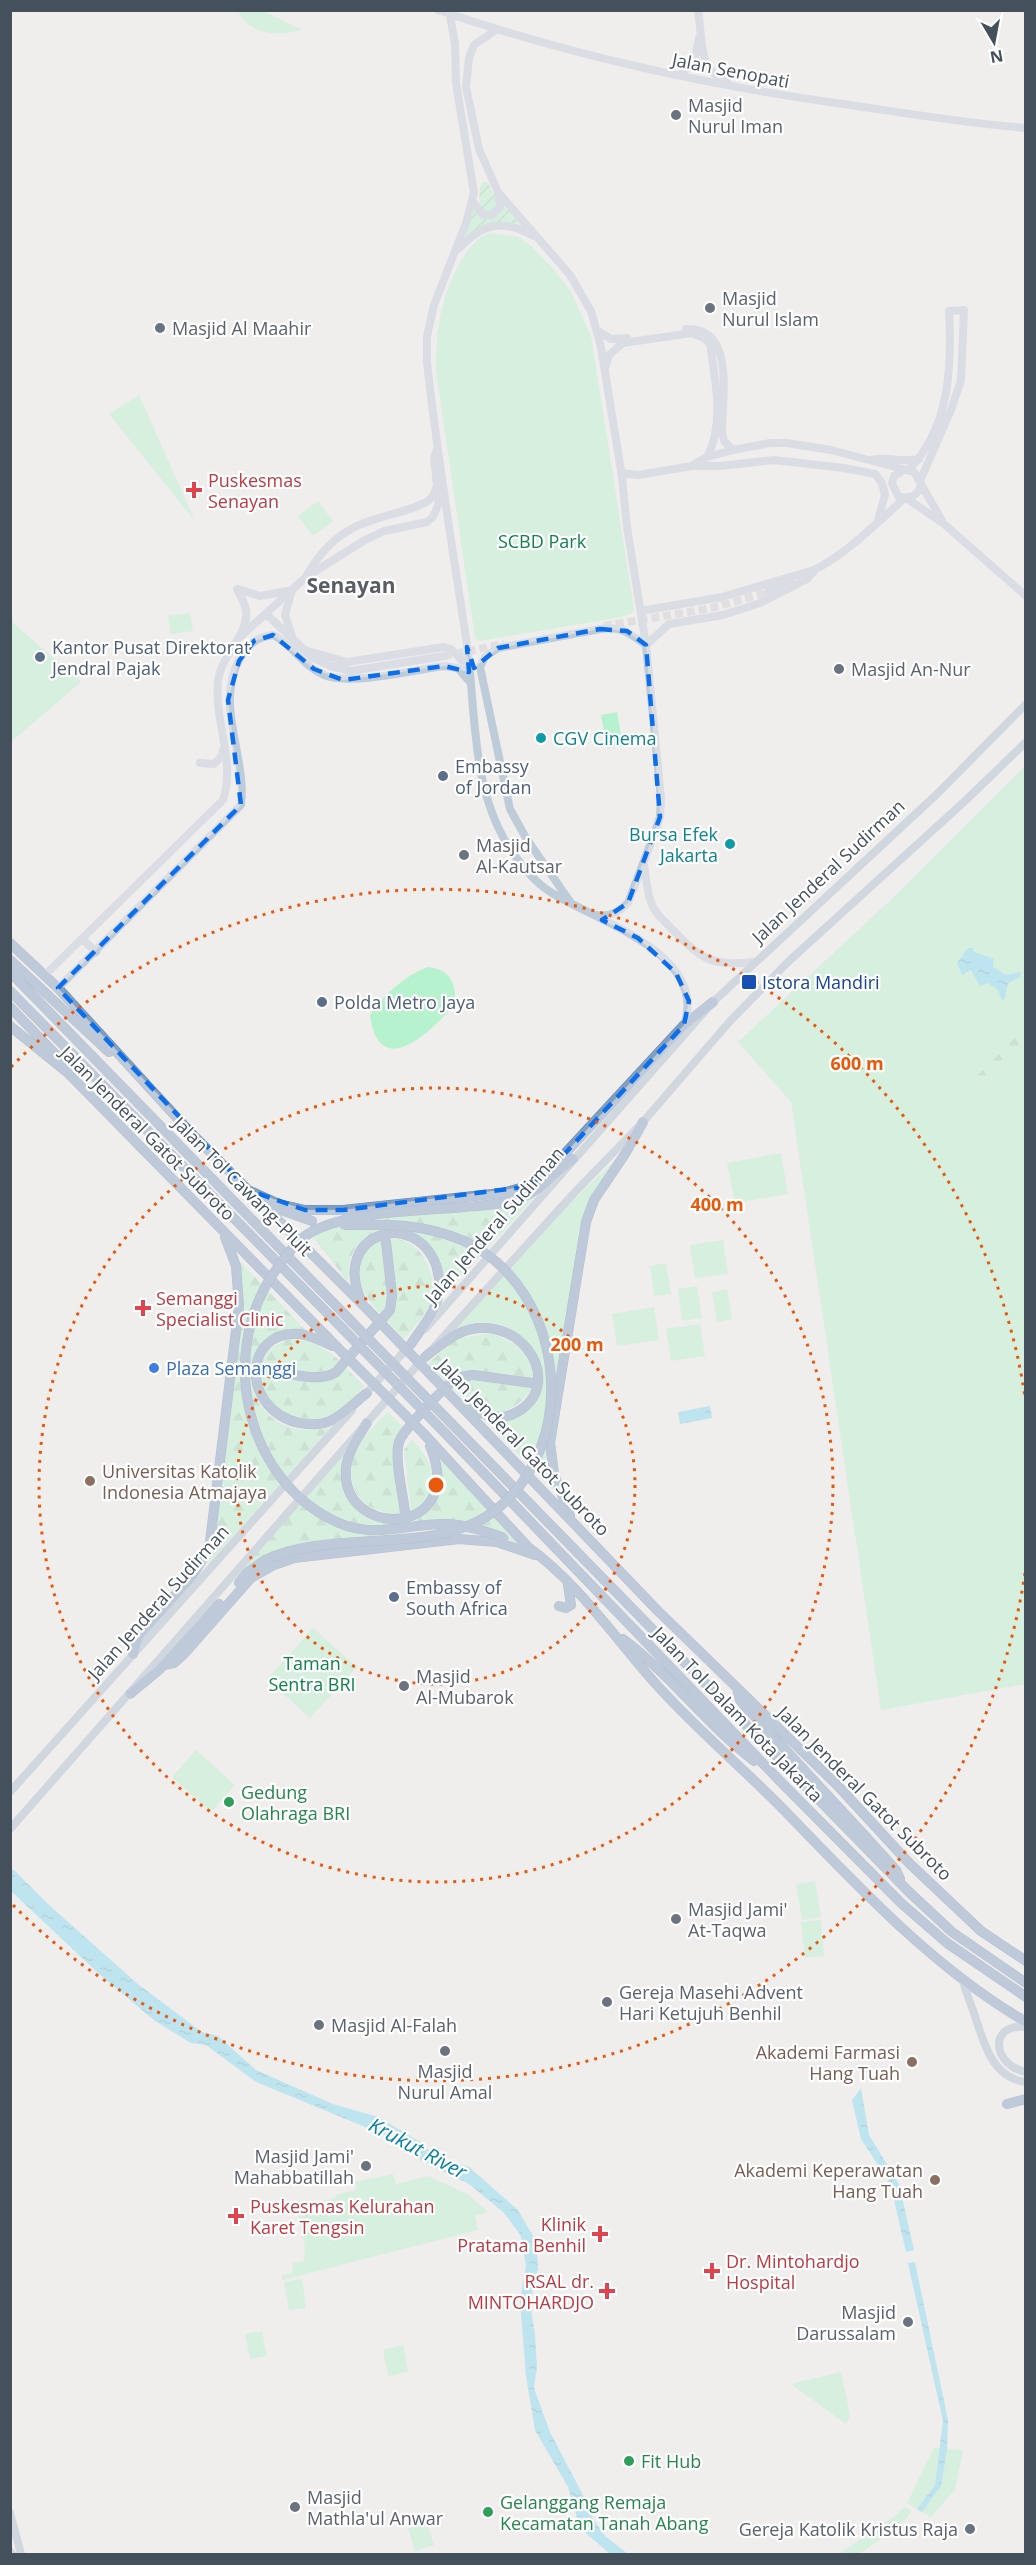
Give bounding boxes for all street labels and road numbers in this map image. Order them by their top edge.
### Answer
street label: Jalan Senopati [668,46,792,93]
street label: Jalan Jenderal Sudirman [745,794,909,949]
street label: Jalan Jenderal Gatot Subroto [54,1039,240,1225]
street label: Jalan Tol Cawang–Pluit [167,1110,318,1261]
street label: Jalan Jenderal Sudirman [418,1142,569,1310]
street label: Jalan Jenderal Gatot Subroto [431,1352,615,1541]
street label: Jalan Jenderal Sudirman [81,1520,234,1686]
street label: Jalan Tol Dalam Kota Jakarta [646,1620,828,1807]
street label: Jalan Jenderal Gatot Subroto [771,1699,957,1885]

